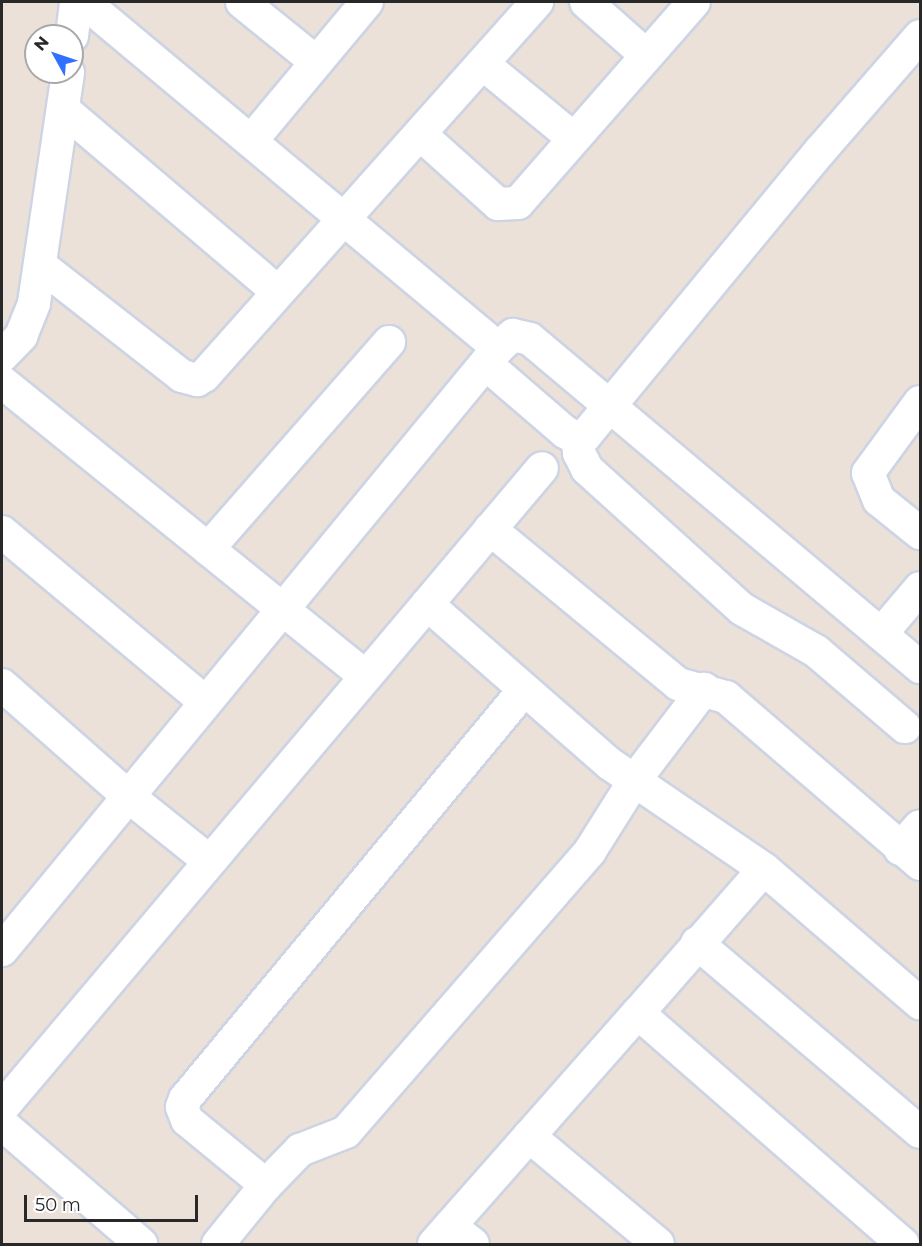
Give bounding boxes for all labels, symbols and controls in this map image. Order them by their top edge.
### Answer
north arrow [24,24,84,84]
text: N [30,32,53,54]
scale bar [27,1183,201,1221]
text: 50 m [35,1194,81,1216]

